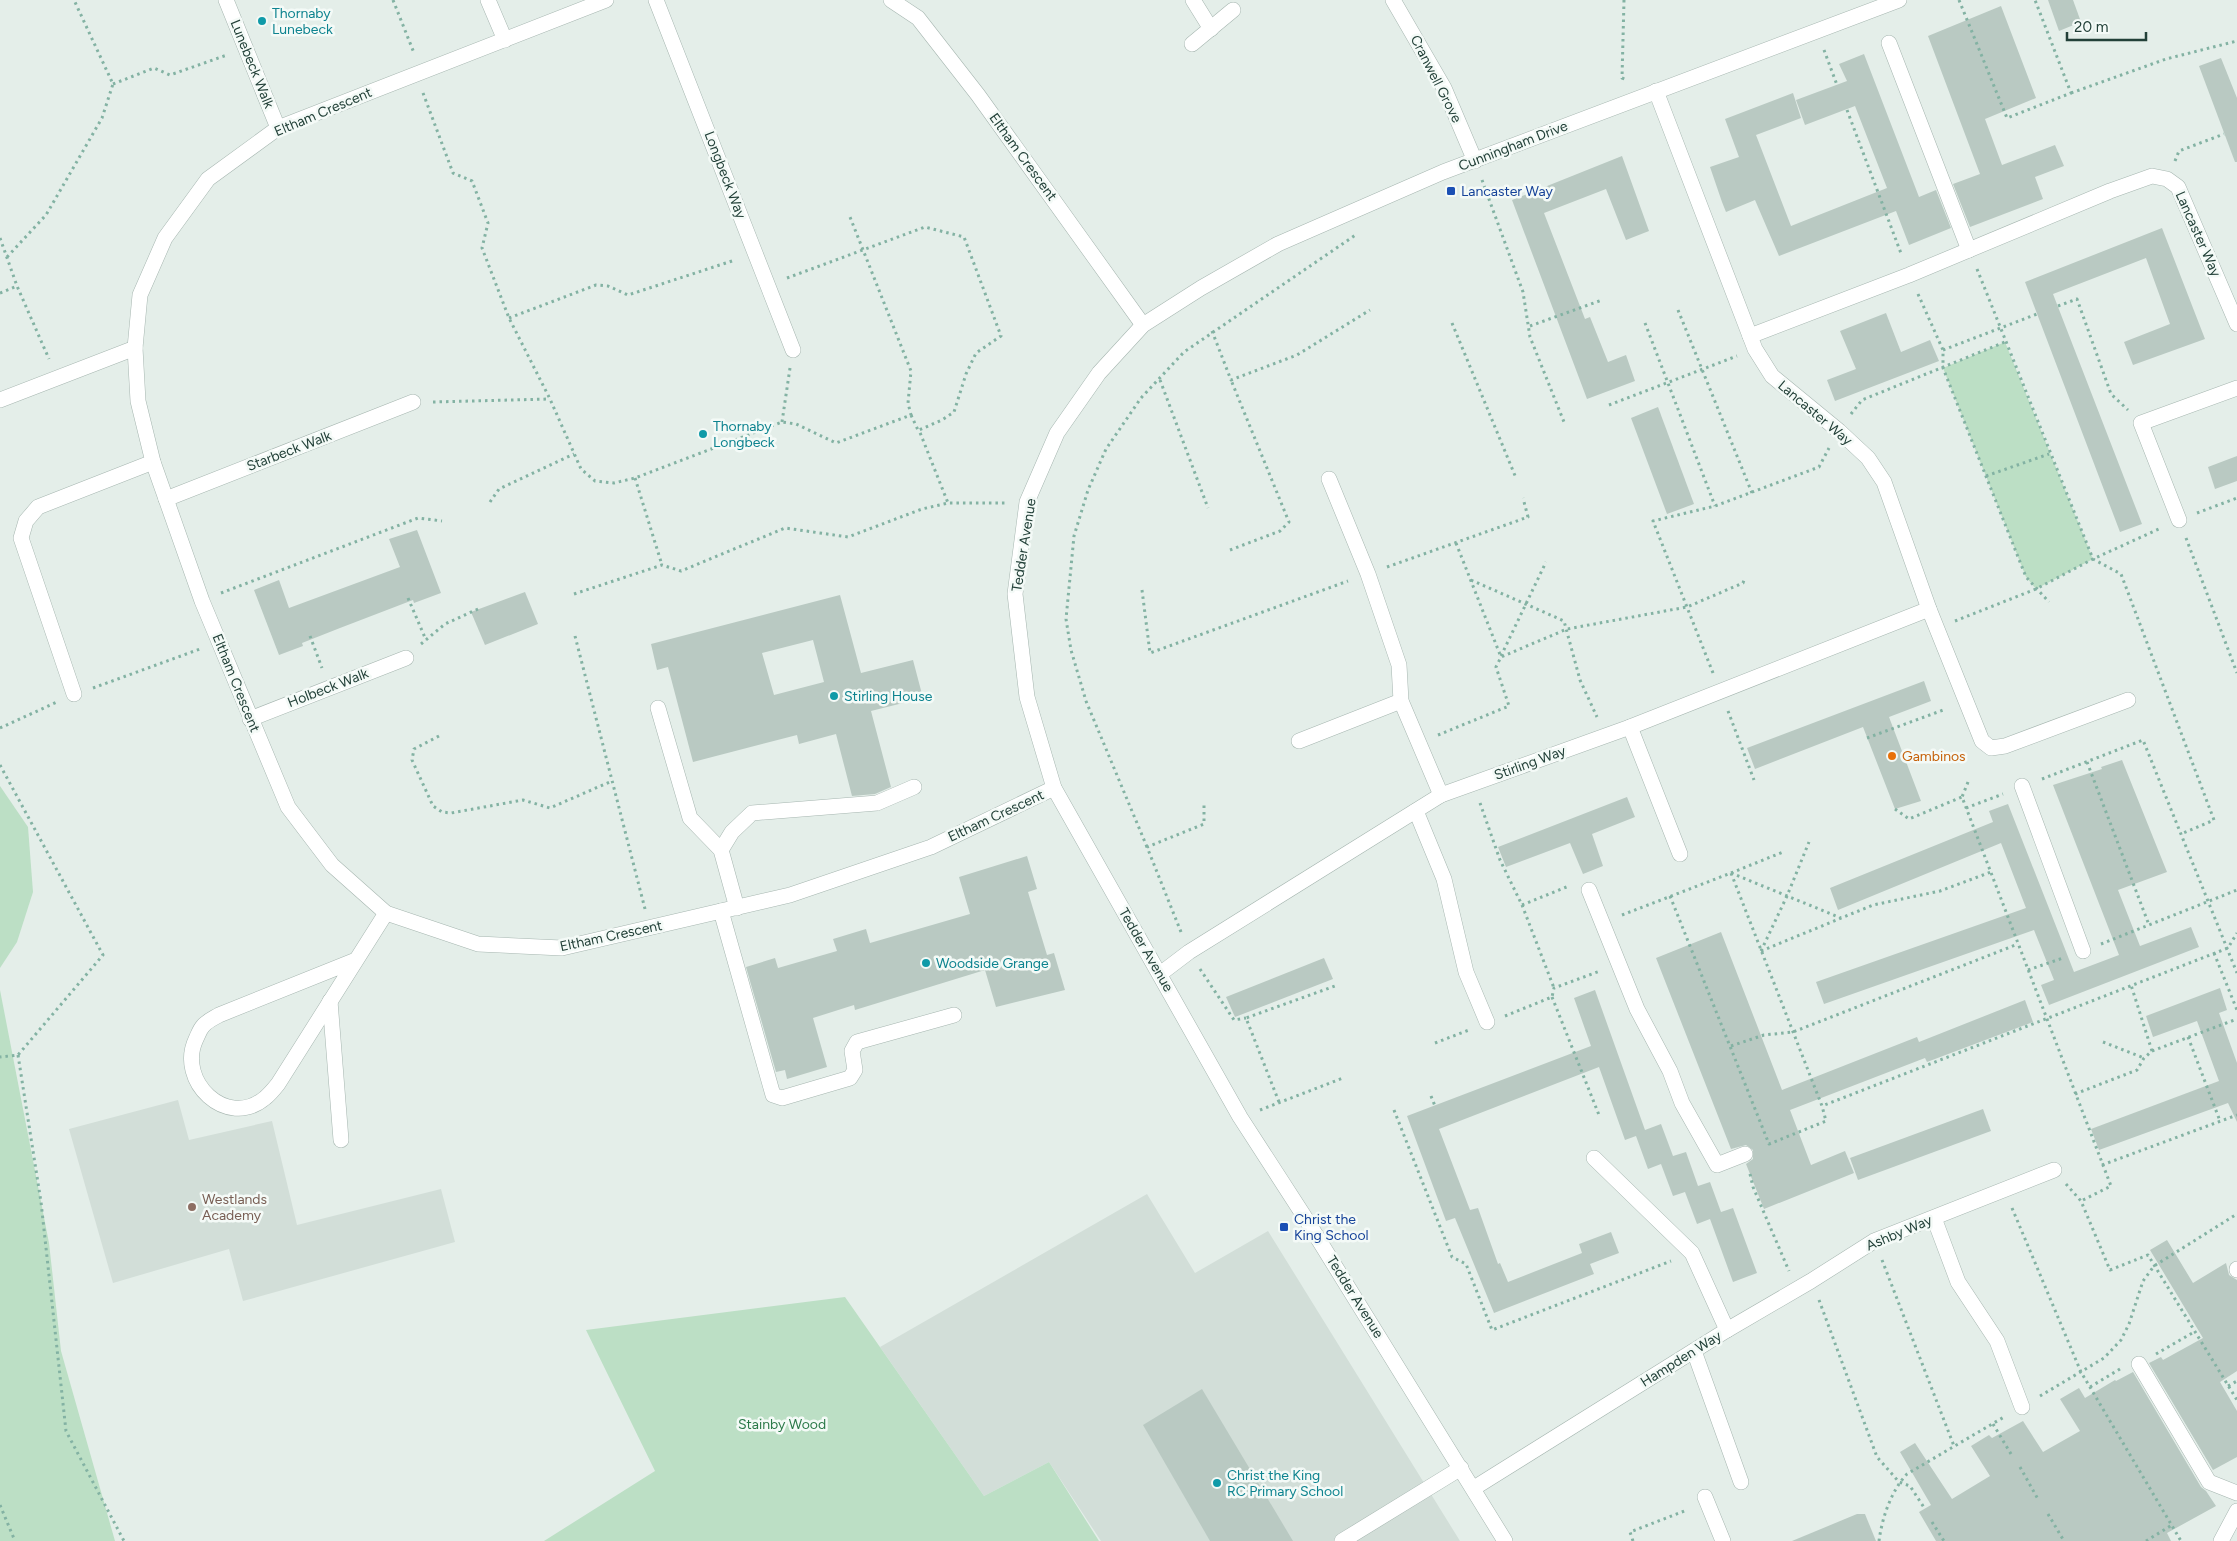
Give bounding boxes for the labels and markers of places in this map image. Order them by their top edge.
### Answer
place label: Thornaby Lunebeck [272,5,333,38]
marker: Thornaby Lunebeck [256,15,268,27]
place label: Lancaster Way [1461,183,1553,200]
marker: Lancaster Way [1445,185,1457,197]
place label: Thornaby Longbeck [713,418,775,451]
marker: Thornaby Longbeck [697,428,709,440]
place label: Stirling House [844,688,933,705]
marker: Stirling House [828,690,840,702]
place label: Gambinos [1902,748,1966,765]
marker: Gambinos [1886,750,1898,762]
place label: Woodside Grange [936,955,1049,972]
marker: Woodside Grange [920,957,932,969]
place label: Westlands Academy [202,1191,267,1224]
marker: Westlands Academy [186,1201,198,1213]
place label: Christ the King School [1294,1211,1369,1244]
marker: Christ the King School [1278,1221,1290,1233]
place label: Christ the King RC Primary School [1227,1467,1343,1500]
marker: Christ the King RC Primary School [1211,1477,1223,1489]

